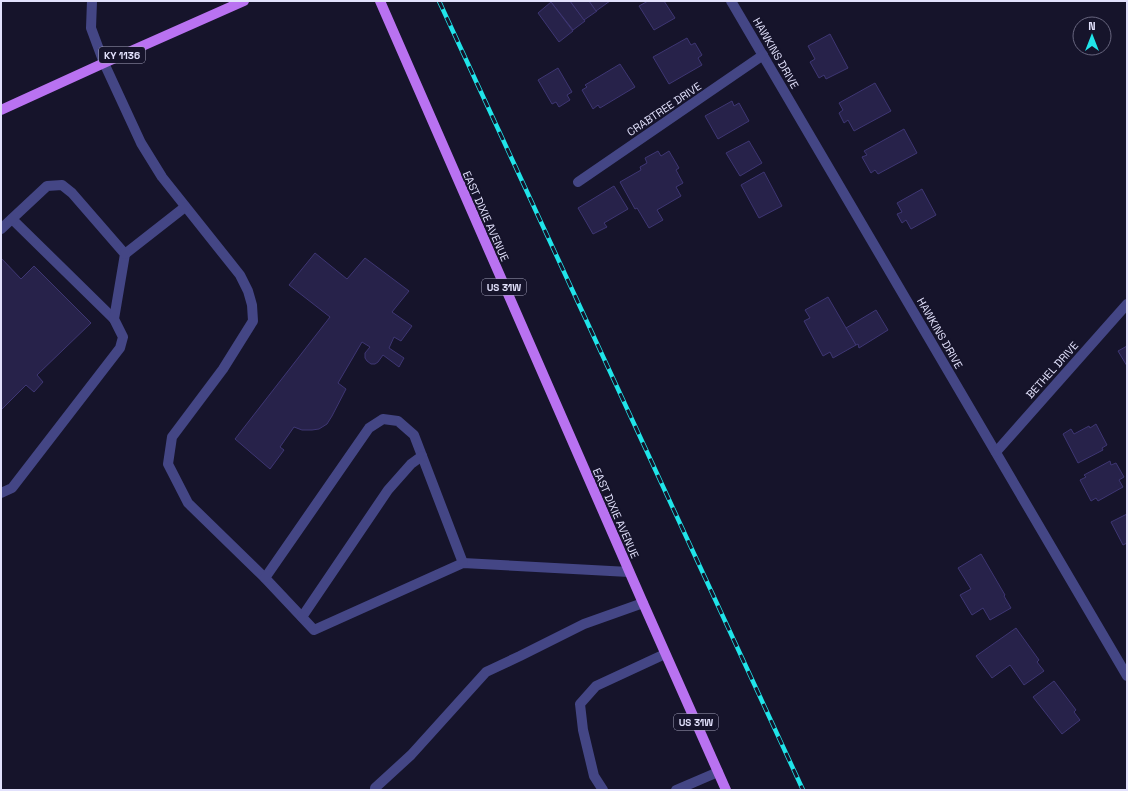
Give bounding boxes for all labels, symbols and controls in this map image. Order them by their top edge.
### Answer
street label: HAWKINS DRIVE [750,15,802,91]
north arrow [1072,16,1112,56]
text: N [1088,19,1096,33]
road number: KY 1136 [99,47,145,63]
street label: CRABTREE DRIVE [624,79,704,139]
street label: EAST DIXIE AVENUE [460,169,512,263]
road number: US 31W [482,279,526,295]
street label: HAWKINS DRIVE [914,295,966,371]
street label: BETHEL DRIVE [1023,339,1081,401]
street label: EAST DIXIE AVENUE [590,466,642,560]
road number: US 31W [674,714,718,730]

